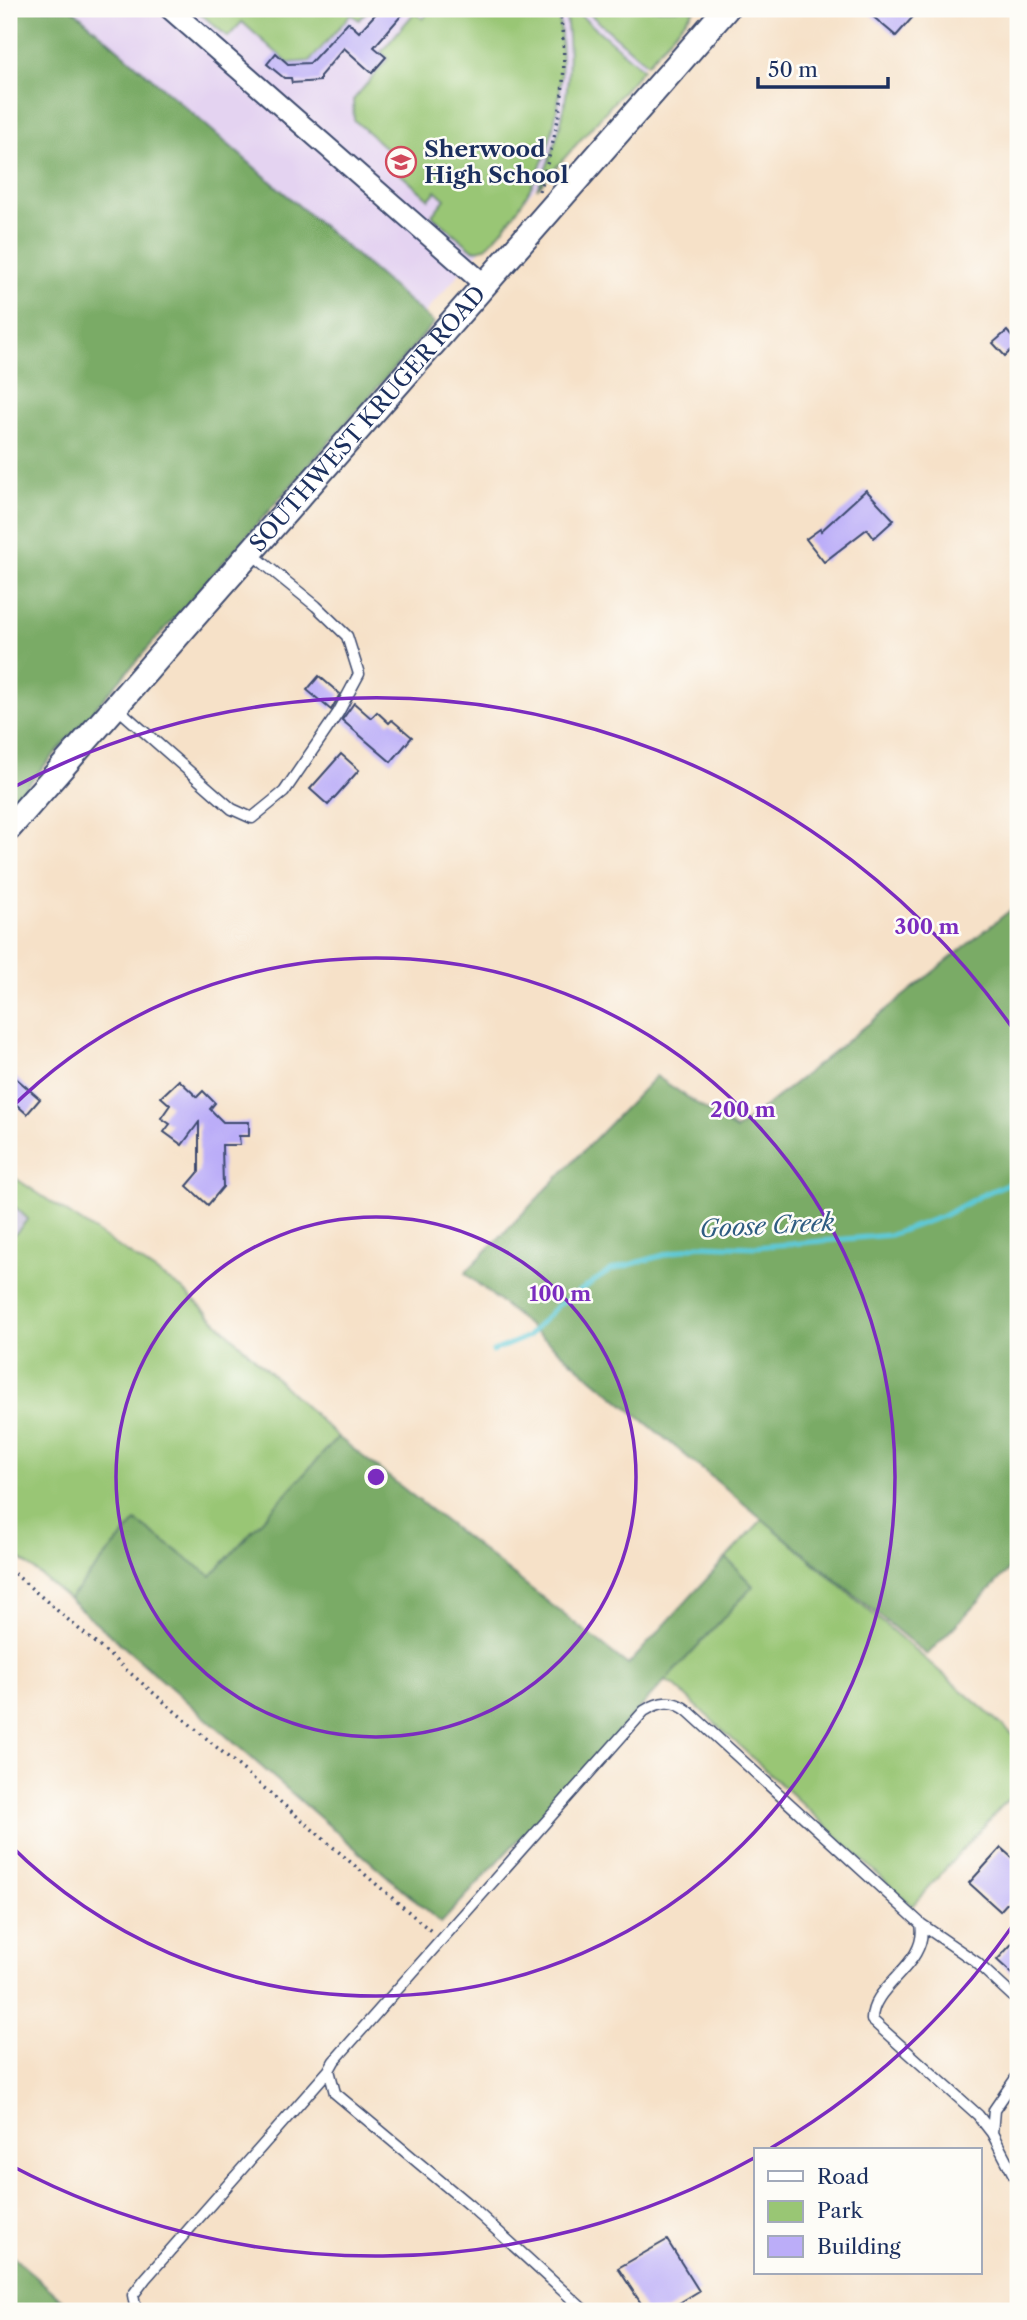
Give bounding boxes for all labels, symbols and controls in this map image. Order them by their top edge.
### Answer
scale bar [758,46,887,90]
text: 50 m [768,57,818,82]
place label: Sherwood High School [424,135,569,189]
school or university icon: Sherwood High School [384,145,418,179]
street label: SOUTHWEST KRUGER ROAD [243,280,491,557]
text: 300 m [895,914,959,939]
text: 200 m [710,1097,776,1122]
water label: Goose Creek [699,1207,836,1244]
text: 100 m [529,1281,591,1306]
centre of rings [364,1465,388,1489]
legend [754,2148,982,2274]
text: Road [817,2164,869,2189]
text: Park [817,2198,863,2223]
text: Building [817,2234,902,2259]

